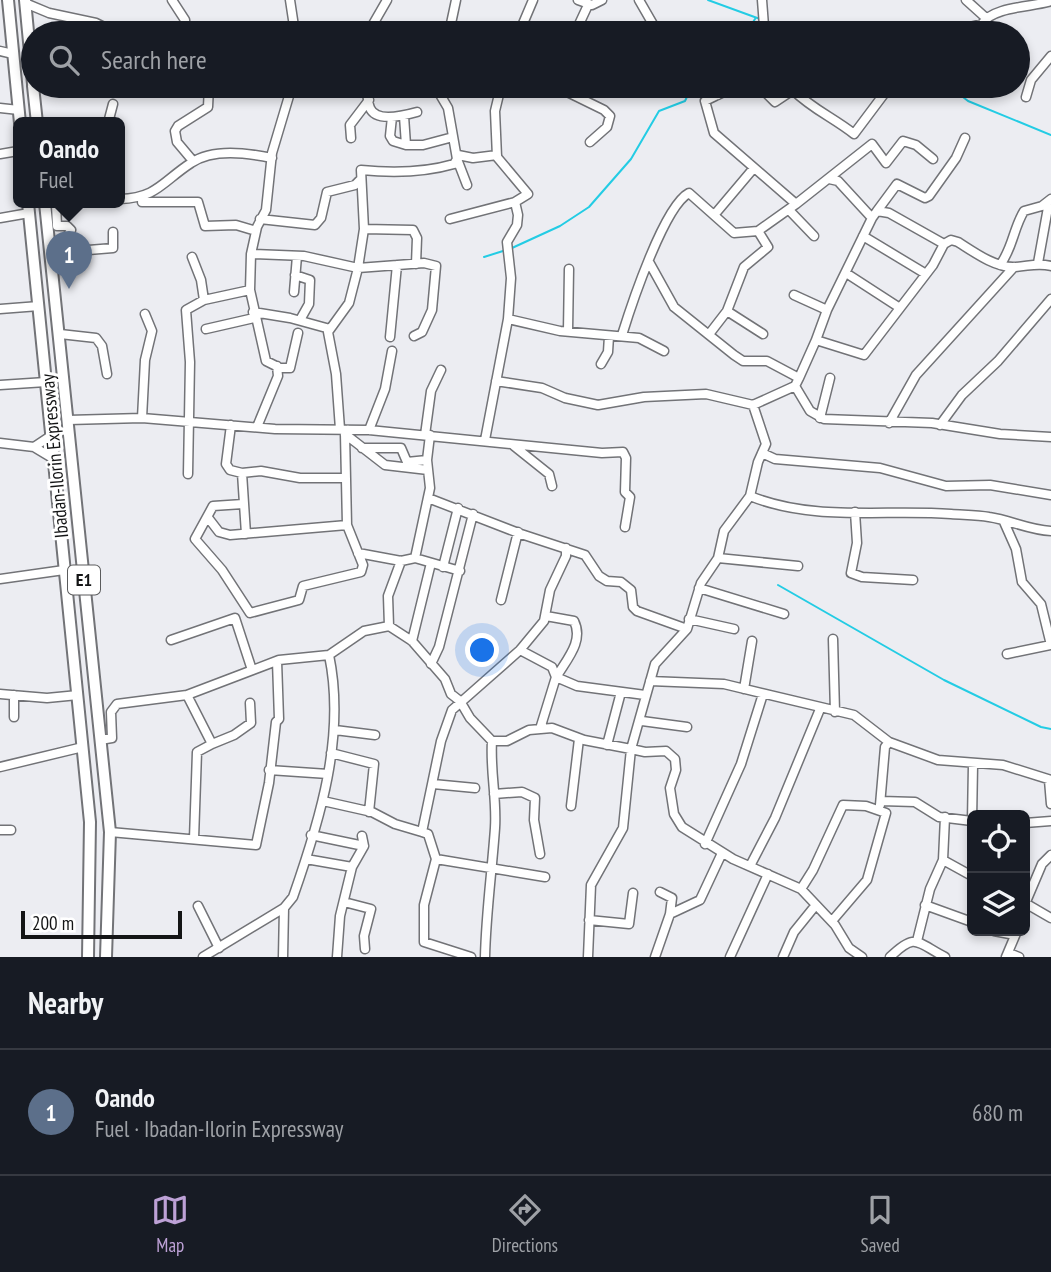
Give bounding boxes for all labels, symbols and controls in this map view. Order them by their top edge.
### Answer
search box [21,21,1030,98]
icon: search [45,41,83,79]
text: Search here [101,43,207,76]
popup [13,117,125,208]
text: Oando [39,132,99,165]
text: Fuel [39,165,73,194]
pin: 1 [46,231,92,289]
street label: Ibadan-Ilorin Expressway [35,372,73,539]
road number: E1 [68,566,100,594]
your location [465,633,499,667]
map controls [967,810,1030,936]
button: locate [967,810,1030,873]
button: layers [967,873,1030,936]
scale bar [21,908,182,940]
text: 200 m [32,911,74,935]
text: Nearby [28,983,103,1022]
text: Oando [95,1081,155,1114]
text: 1 [46,1098,57,1127]
text: 680 m [972,1098,1023,1127]
text: Fuel · Ibadan-Ilorin Expressway [95,1114,344,1143]
tab: Map [151,1191,189,1257]
tab: Directions [492,1191,558,1257]
tab: Saved [861,1191,900,1257]

